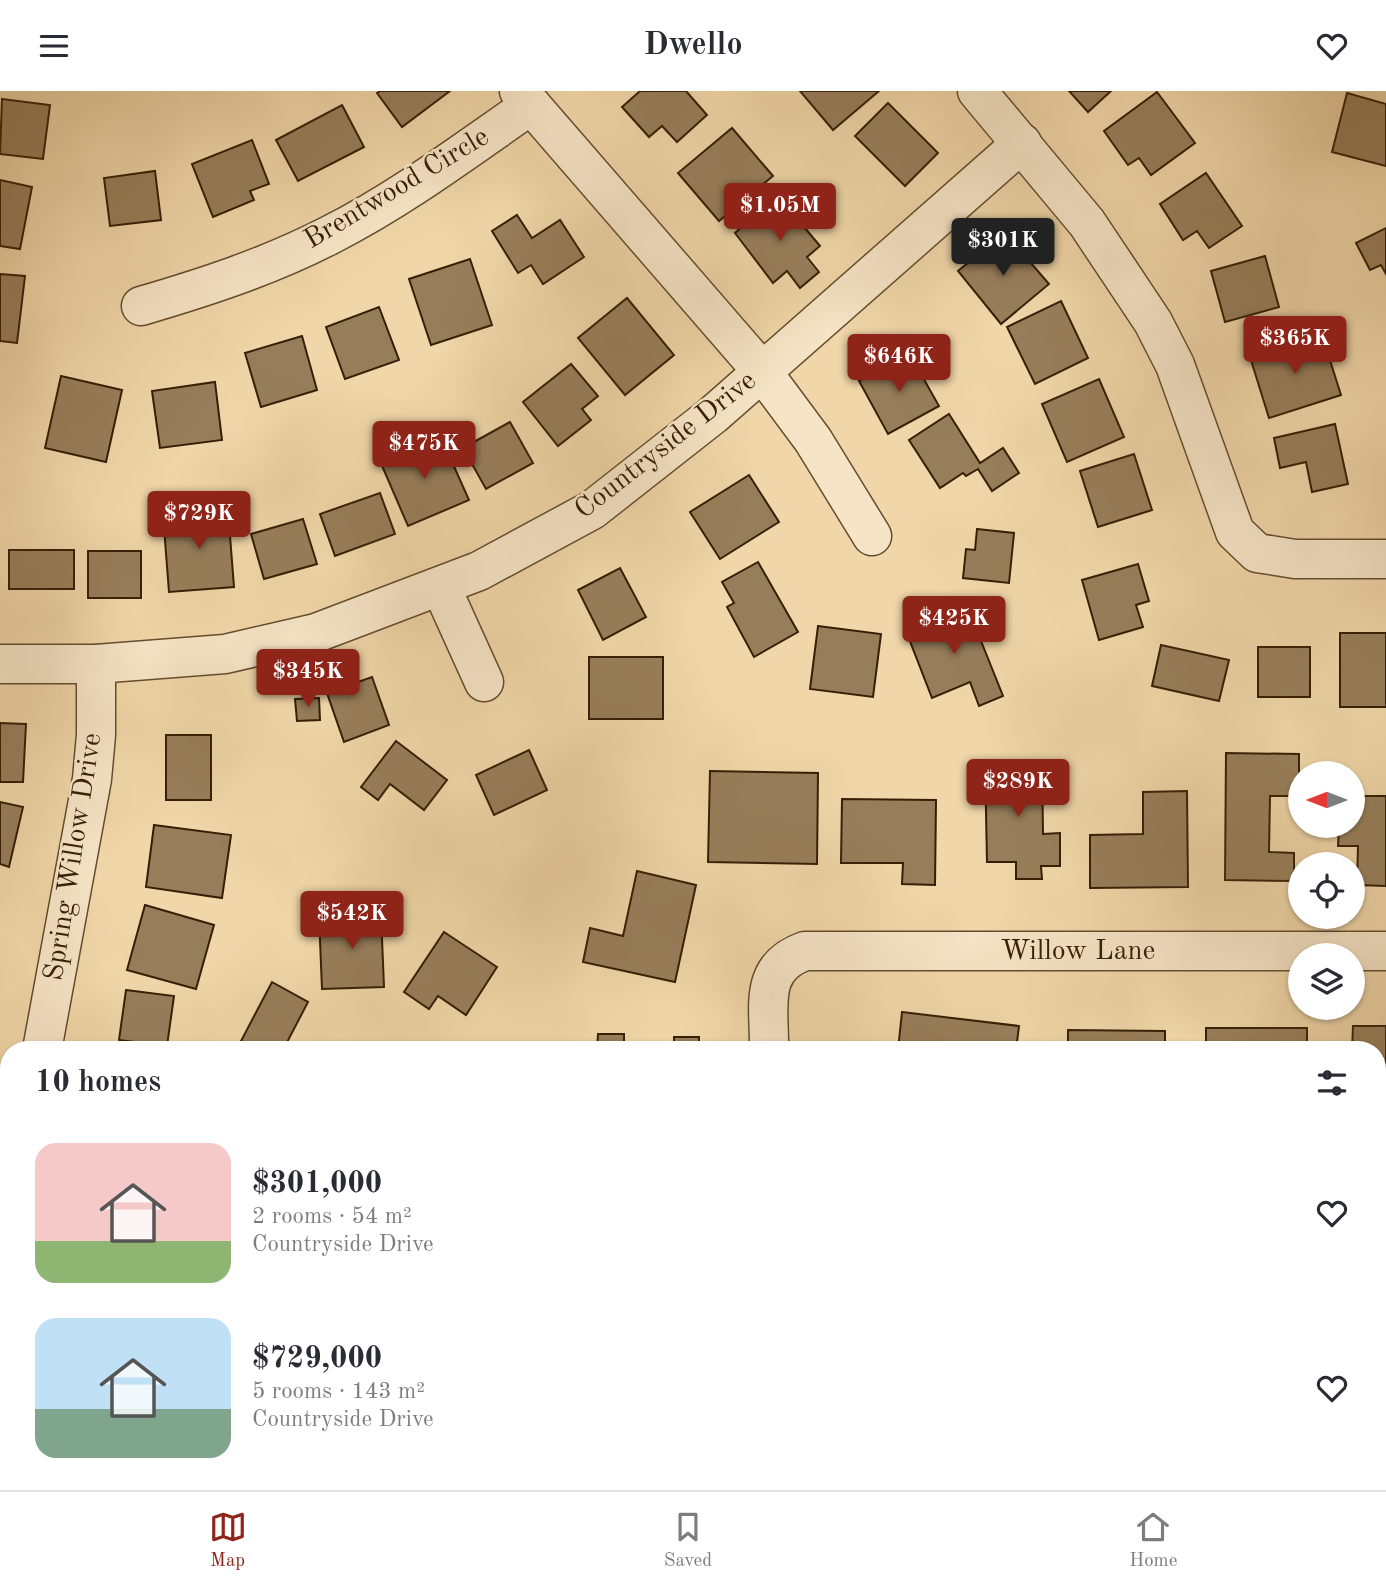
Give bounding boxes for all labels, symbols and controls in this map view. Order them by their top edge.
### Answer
icon: menu [35,27,73,65]
icon: heart [1313,27,1351,65]
text: Dwello [643,30,743,62]
street label: Brentwood Circle [300,123,494,255]
pin: $1.05M [723,183,837,243]
text: $1.05M [740,194,820,217]
pin: $301K [954,219,1052,278]
text: $301K [967,229,1039,252]
pin: $365K [1246,317,1344,376]
text: $365K [1259,327,1331,350]
pin: $646K [850,335,948,394]
text: $646K [863,345,935,368]
street label: Countryside Drive [570,367,762,525]
pin: $475K [375,421,473,481]
text: $475K [388,432,460,455]
pin: $729K [150,491,248,551]
text: $729K [163,502,235,525]
pin: $425K [905,596,1003,656]
text: $425K [918,607,990,630]
pin: $345K [259,649,357,709]
text: $345K [272,660,344,683]
street label: Spring Willow Drive [41,731,107,983]
pin: $289K [969,759,1067,819]
north arrow [1288,761,1365,838]
map controls [1288,761,1365,1020]
text: $289K [982,770,1054,793]
button: locate [1288,852,1365,929]
pin: $542K [303,891,401,951]
text: $542K [316,902,388,925]
street label: Willow Lane [1001,938,1155,966]
button: layers [1288,943,1365,1020]
icon: filters [1313,1064,1351,1102]
text: 10 homes [35,1068,161,1098]
text: $301,000 [252,1169,382,1199]
icon: home [91,1171,175,1255]
icon: heart [1313,1194,1351,1232]
text: 2 rooms · 54 m² [252,1205,412,1228]
text: Countryside Drive [252,1233,434,1256]
text: $729,000 [252,1344,382,1374]
icon: home [91,1346,175,1430]
icon: heart [1313,1369,1351,1407]
text: 5 rooms · 143 m² [252,1380,425,1403]
text: Countryside Drive [252,1408,434,1431]
tab: Map [209,1508,247,1573]
tab: Saved [664,1508,712,1573]
tab: Home [1129,1508,1177,1573]

